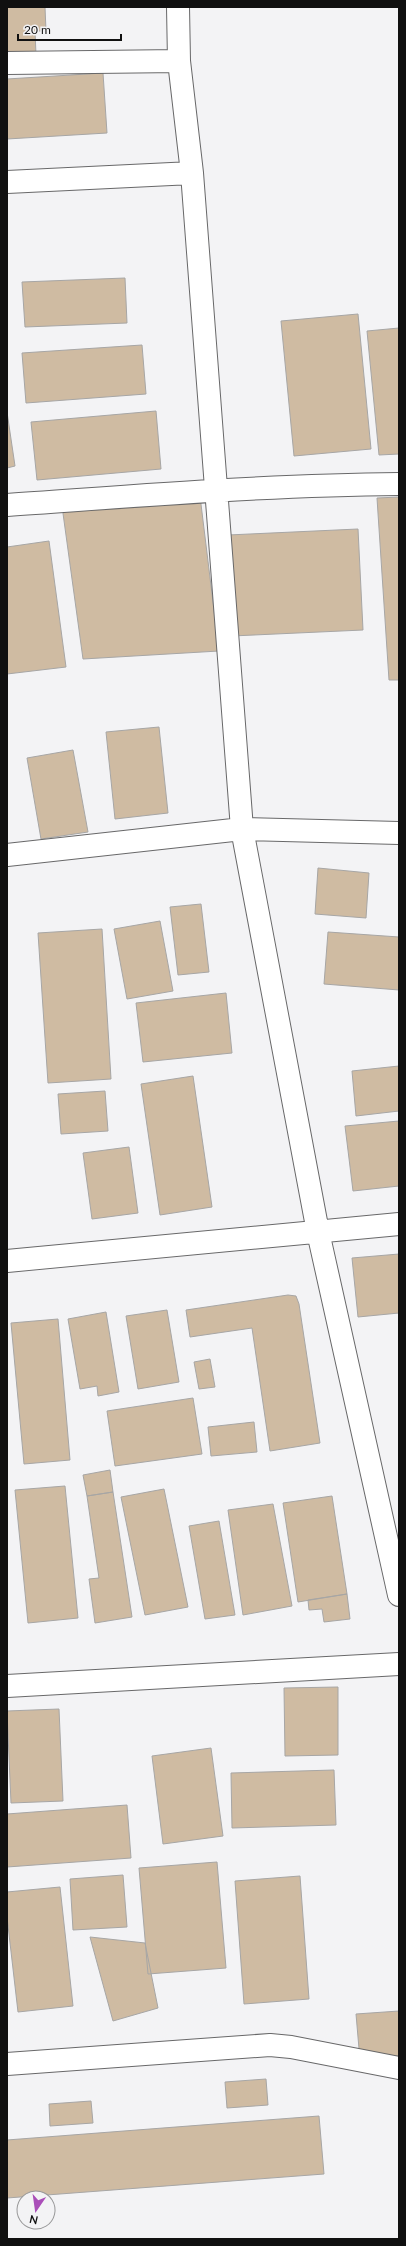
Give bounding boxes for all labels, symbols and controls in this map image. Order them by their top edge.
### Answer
scale bar [18,16,121,42]
text: 20 m [24,22,51,37]
north arrow [16,2190,56,2230]
text: N [28,2213,39,2228]

